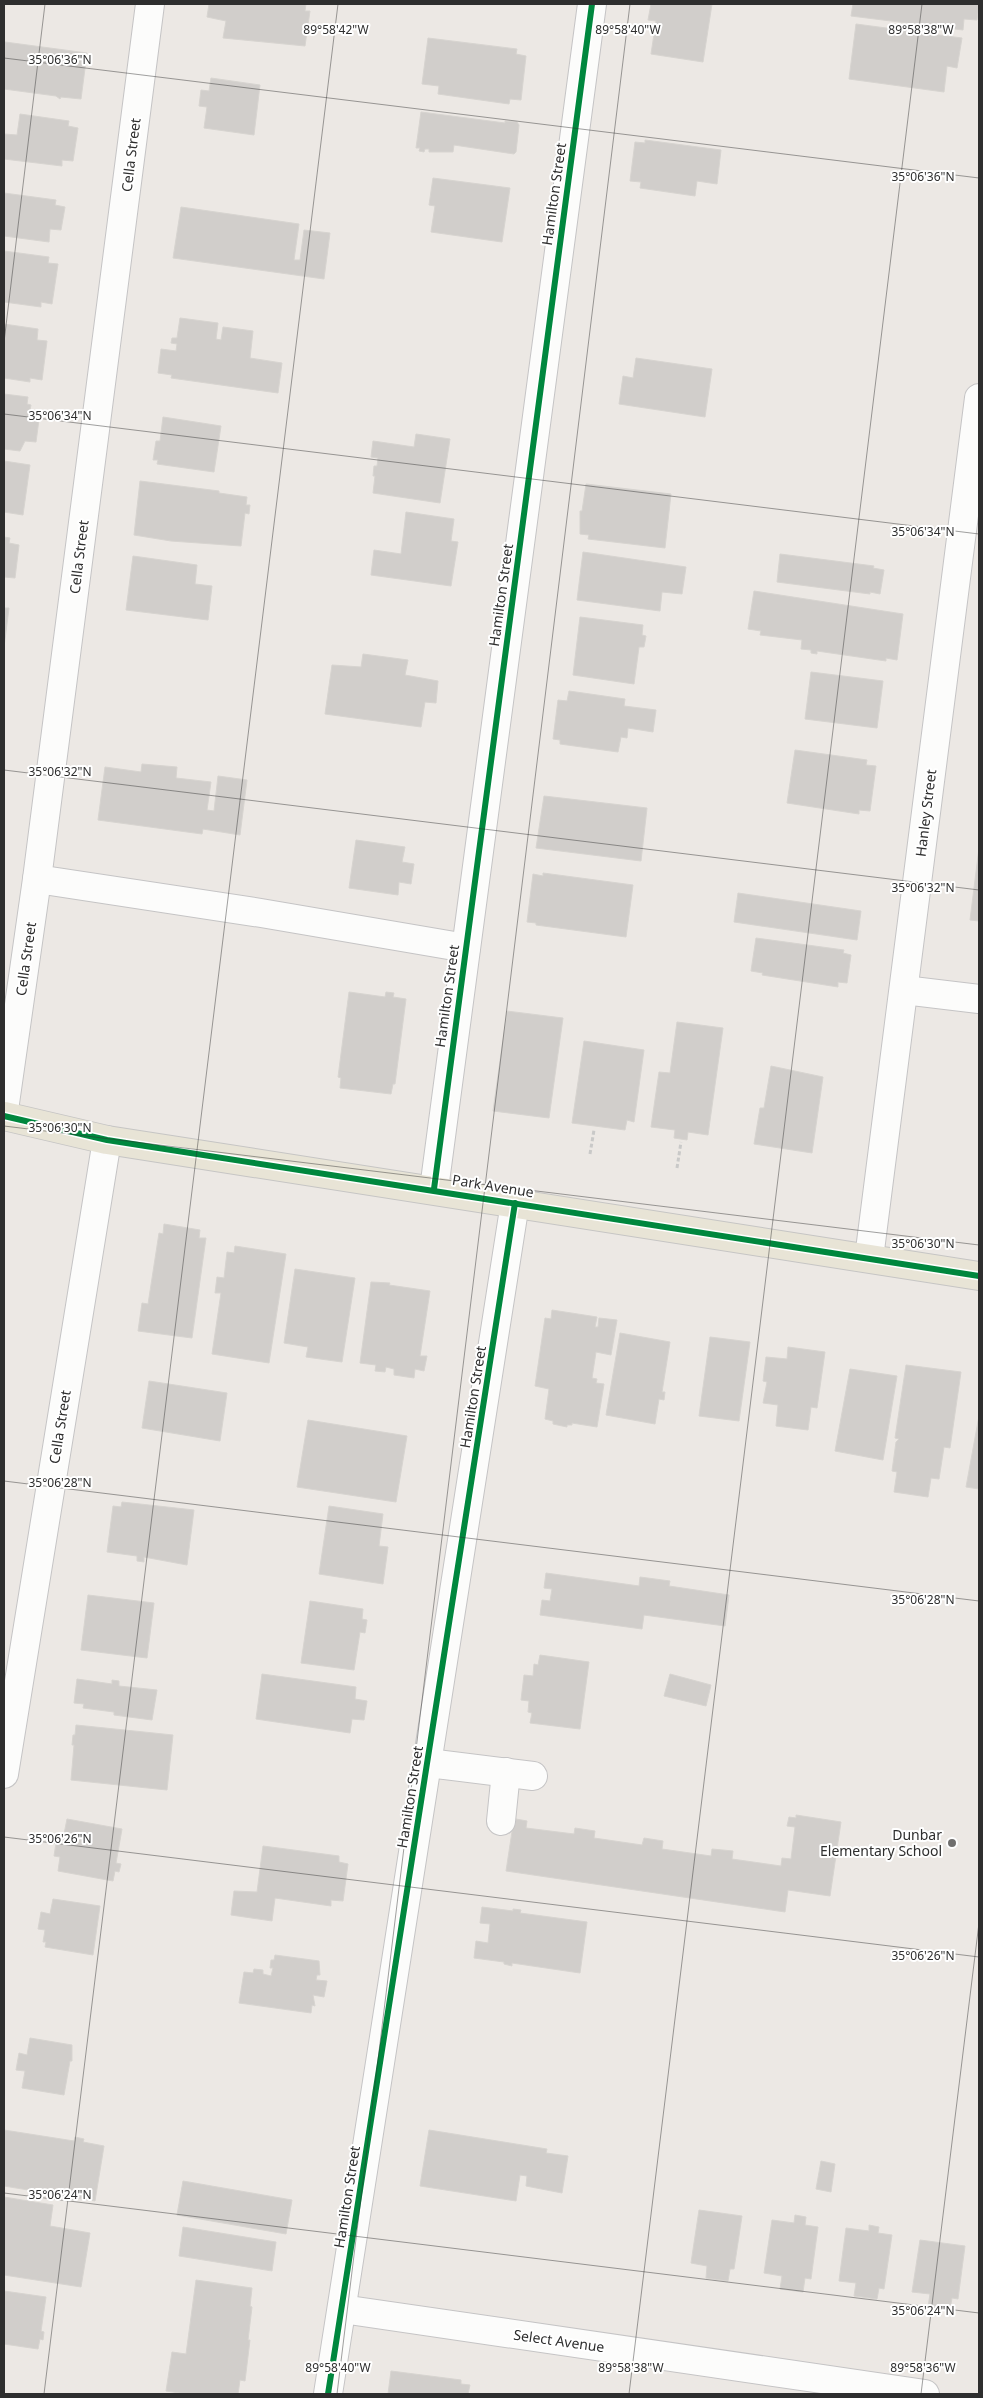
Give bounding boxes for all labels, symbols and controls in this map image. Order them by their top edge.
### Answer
text: 89°58'42"W [303,21,369,38]
text: 89°58'40"W [595,21,661,38]
text: 89°58'38"W [888,21,954,38]
text: 35°06'36"N [28,51,92,68]
street label: Cella Street [117,117,144,193]
street label: Hamilton Street [537,141,570,246]
text: 35°06'36"N [891,168,955,185]
text: 35°06'34"N [28,407,92,424]
street label: Cella Street [65,519,92,595]
text: 35°06'34"N [891,523,955,540]
street label: Hamilton Street [484,542,517,647]
text: 35°06'32"N [28,763,92,780]
street label: Hanley Street [911,768,940,858]
text: 35°06'32"N [891,879,955,896]
street label: Cella Street [11,921,40,997]
street label: Hamilton Street [430,943,463,1048]
text: 35°06'30"N [28,1119,92,1136]
street label: Park Avenue [451,1170,535,1201]
text: 35°06'30"N [891,1235,955,1252]
street label: Hamilton Street [455,1344,490,1449]
street label: Cella Street [44,1389,75,1465]
text: 35°06'28"N [28,1474,92,1491]
text: 35°06'28"N [891,1591,955,1608]
street label: Hamilton Street [392,1744,427,1849]
place label: Dunbar Elementary School [820,1825,942,1860]
text: 35°06'26"N [28,1830,92,1847]
marker: Dunbar Elementary School [946,1837,958,1849]
text: 35°06'26"N [891,1947,955,1964]
street label: Hamilton Street [329,2144,364,2249]
text: 35°06'24"N [28,2186,92,2203]
text: 35°06'24"N [891,2302,955,2319]
street label: Select Avenue [512,2325,606,2356]
text: 89°58'40"W [305,2359,371,2376]
text: 89°58'38"W [598,2359,664,2376]
text: 89°58'36"W [890,2359,956,2376]

